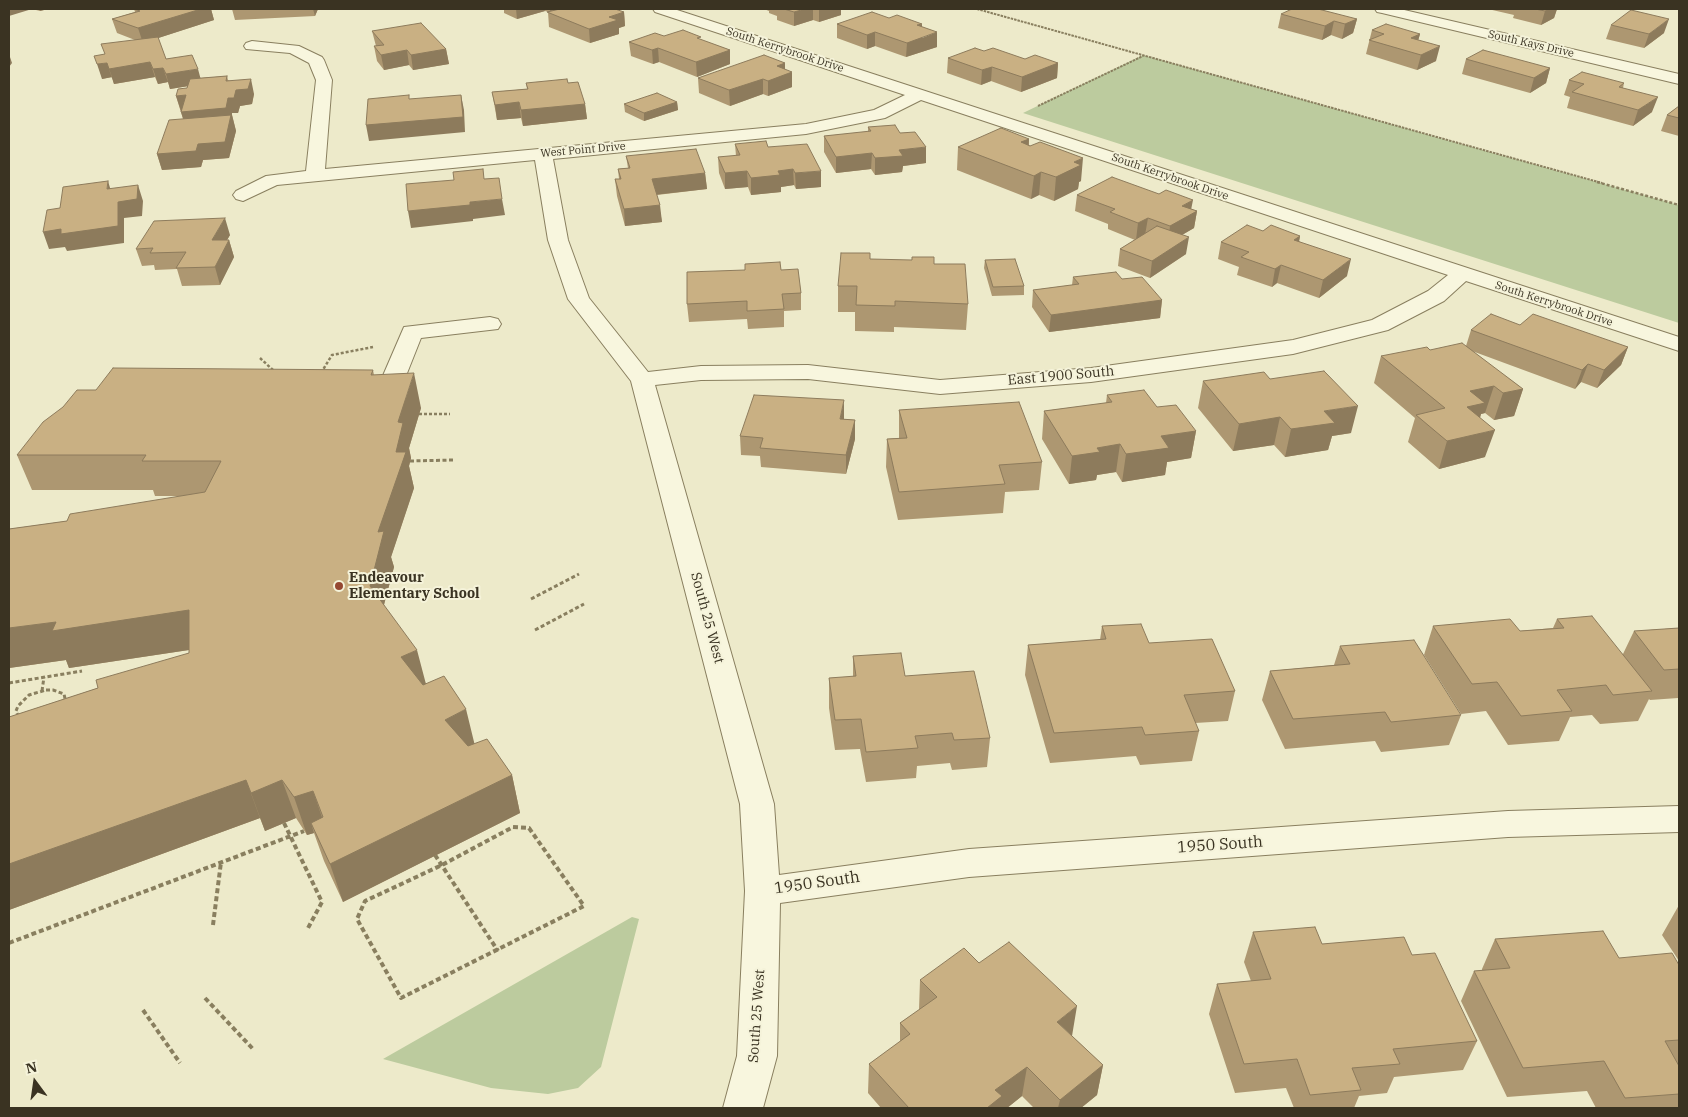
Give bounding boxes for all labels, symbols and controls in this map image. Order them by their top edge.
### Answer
street label: South Kerrybrook Drive [725,25,845,75]
street label: South Kays Drive [1487,28,1575,60]
street label: West Point Drive [540,140,626,160]
street label: South Kerrybrook Drive [1110,151,1230,203]
street label: South Kerrybrook Drive [1494,279,1614,329]
street label: East 1900 South [1007,363,1115,389]
place label: Endeavour Elementary School [349,570,480,602]
street label: South 25 West [687,570,727,666]
marker: Endeavour Elementary School [333,580,345,592]
street label: 1950 South [1176,832,1264,858]
street label: 1950 South [773,868,861,898]
street label: South 25 West [745,969,769,1063]
north arrow [10,1057,60,1107]
text: N [24,1057,39,1078]

